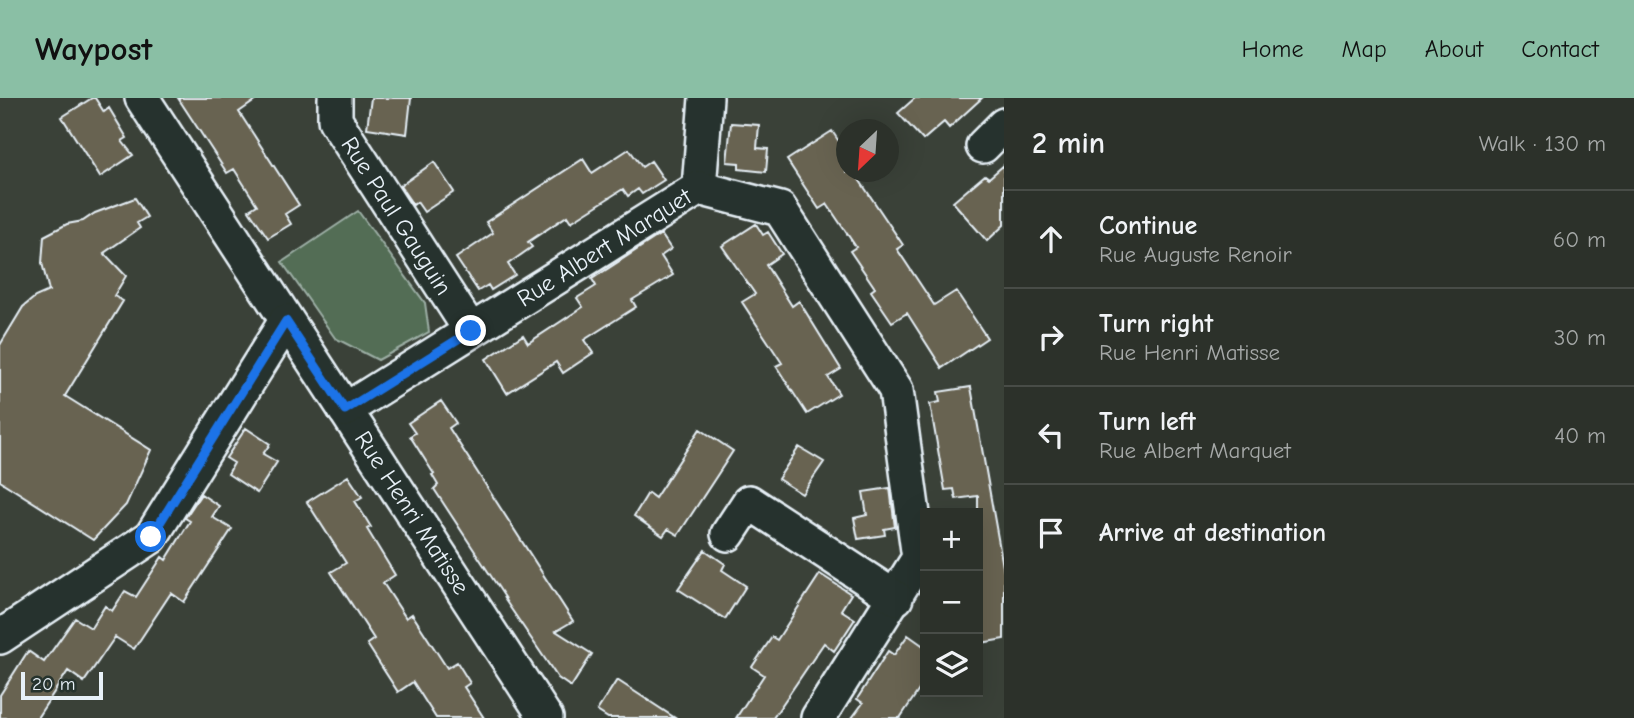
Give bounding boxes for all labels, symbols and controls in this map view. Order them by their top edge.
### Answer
text: Waypost [35,30,152,68]
text: Home [1242,35,1303,63]
text: Map [1341,35,1387,63]
text: About [1425,35,1483,63]
text: Contact [1521,35,1599,63]
north arrow [836,119,899,182]
text: 2 min [1032,126,1105,161]
text: Walk · 130 m [1479,130,1606,157]
street label: Rue Paul Gauguin [336,131,458,300]
street label: Rue Albert Marquet [512,182,698,313]
text: Continue [1099,211,1197,241]
icon: ahead [1032,220,1070,258]
text: 60 m [1553,226,1606,253]
text: Rue Auguste Renoir [1099,241,1292,268]
text: Turn right [1099,309,1213,339]
route end [455,315,486,346]
icon: right [1032,318,1070,356]
text: 30 m [1554,324,1606,351]
text: Rue Henri Matisse [1099,339,1280,366]
text: Turn left [1099,407,1196,437]
icon: left [1032,416,1070,454]
text: 40 m [1554,422,1606,449]
street label: Rue Henri Matisse [349,426,476,600]
text: Rue Albert Marquet [1099,437,1291,464]
map controls [920,508,983,697]
button: + [920,508,983,571]
icon: arrive [1032,514,1070,552]
text: Arrive at destination [1099,518,1326,548]
route start [135,521,166,552]
button: − [920,571,983,634]
button: layers [920,634,983,697]
scale bar [21,669,103,701]
text: 20 m [32,673,76,695]

